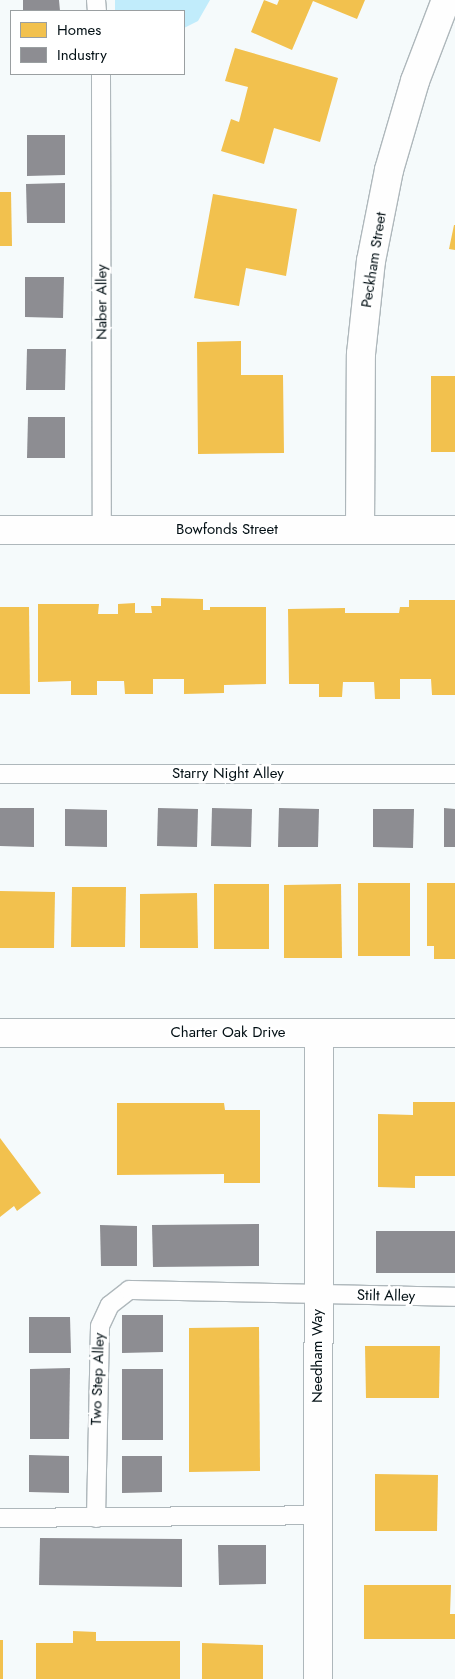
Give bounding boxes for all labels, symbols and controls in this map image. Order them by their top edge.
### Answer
legend [10,10,185,75]
text: Homes [57,19,101,41]
text: Industry [57,44,107,66]
street label: Peckham Street [358,211,390,309]
street label: Naber Alley [93,264,111,340]
street label: Bowfonds Street [176,521,278,539]
street label: Starry Night Alley [172,765,284,783]
street label: Charter Oak Drive [171,1024,285,1042]
street label: Stilt Alley [357,1286,415,1306]
street label: Needham Way [309,1309,327,1403]
street label: Two Step Alley [87,1332,109,1426]

